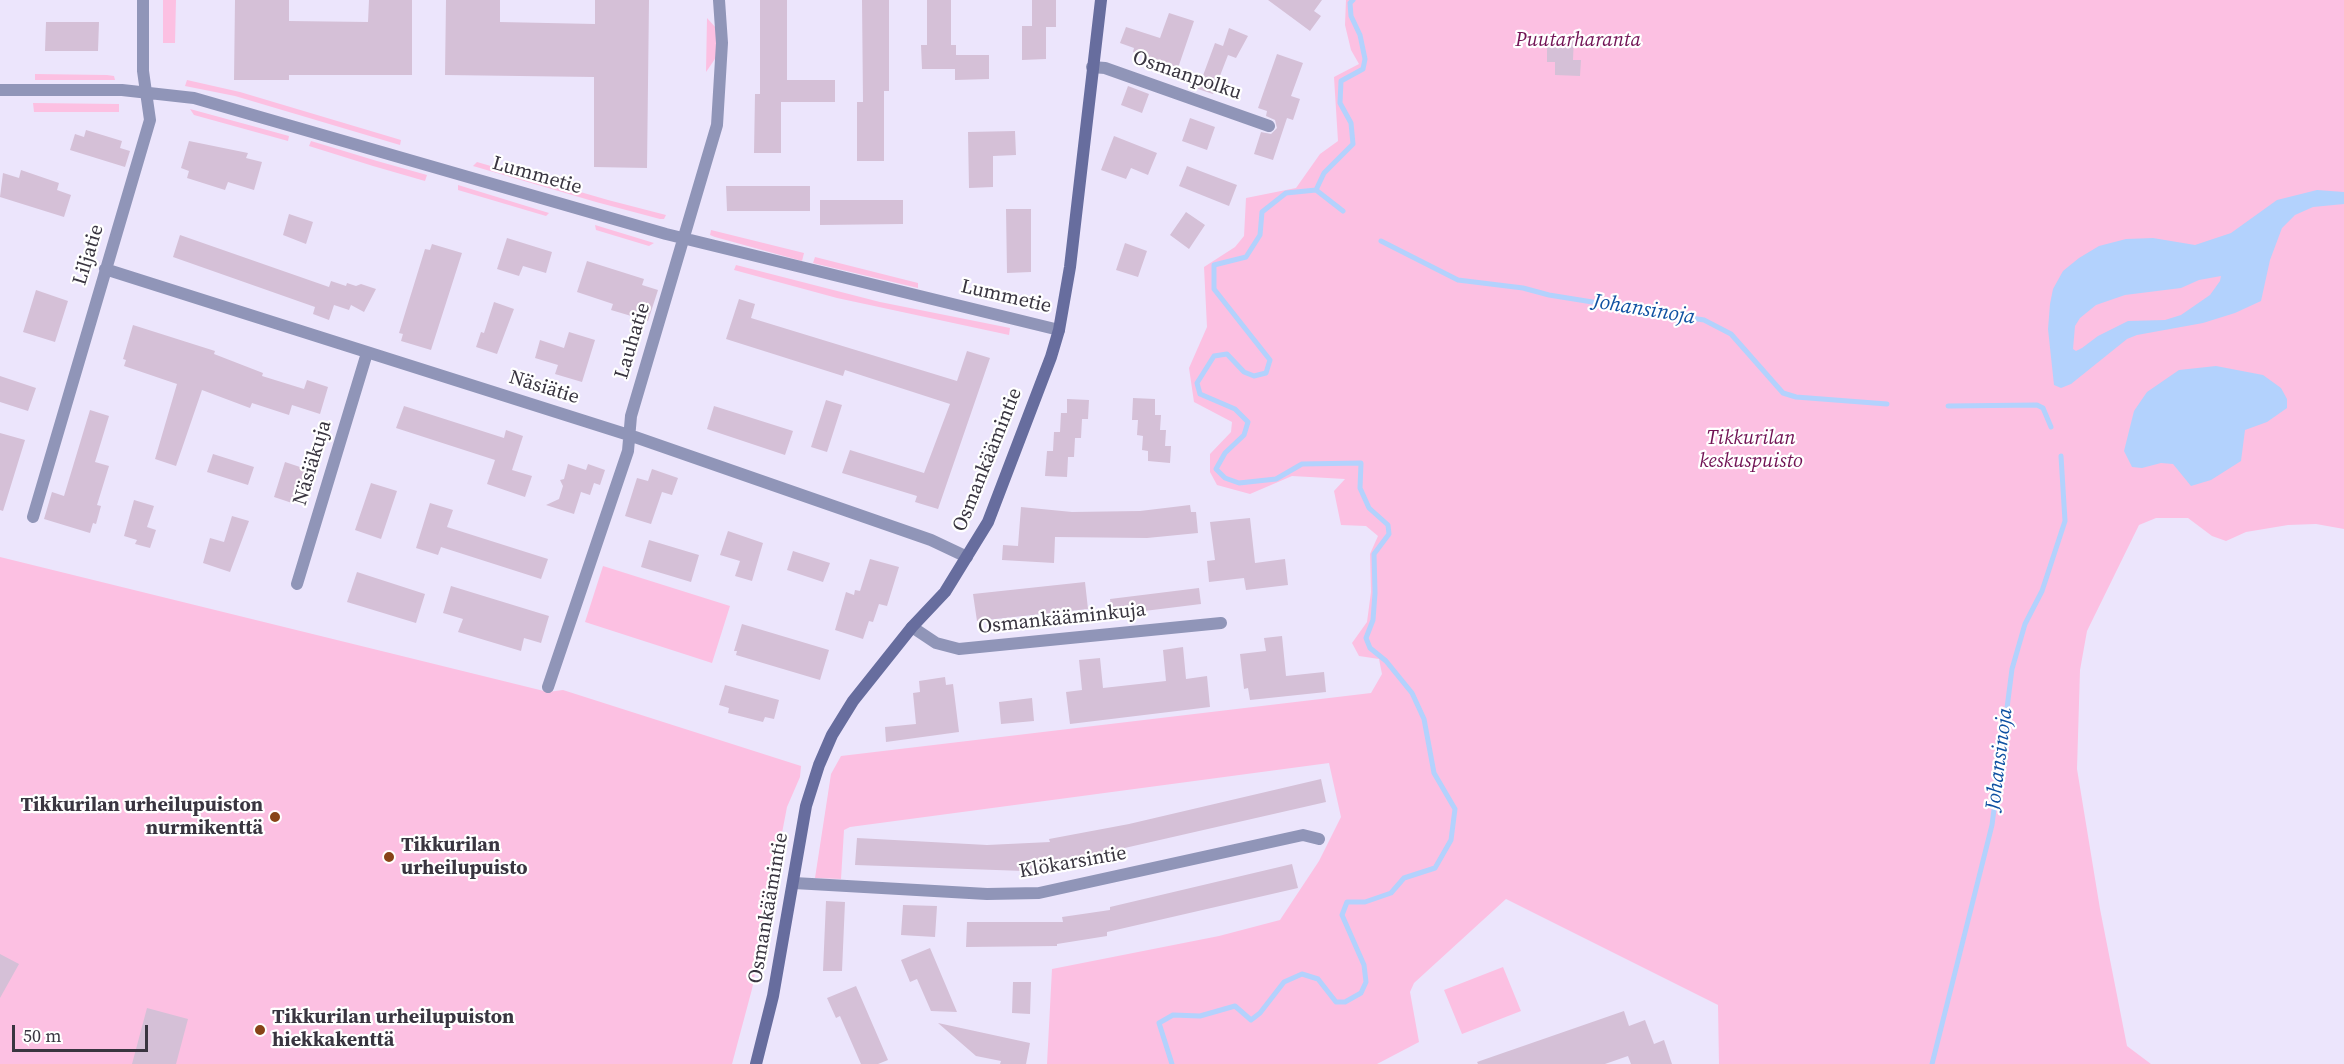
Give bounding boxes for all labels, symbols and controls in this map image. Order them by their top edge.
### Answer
park label: Puutarharanta [1515,29,1641,53]
street label: Osmanpolku [1129,46,1245,106]
street label: Lummetie [489,152,585,200]
street label: Liljatie [68,222,110,288]
street label: Lummetie [958,275,1054,319]
water label: Johansinoja [1591,290,1697,330]
street label: Lauhatie [610,300,656,382]
street label: Näsiätie [506,366,582,410]
street label: Osmankäämintie [948,385,1028,535]
street label: Näsiäkuja [289,418,337,508]
park label: Tikkurilan keskuspuisto [1699,427,1803,474]
street label: Osmankääminkuja [977,598,1147,640]
water label: Johansinoja [1981,706,2019,812]
place label: Tikkurilan urheilupuiston nurmikenttä [21,794,263,841]
marker: Tikkurilan urheilupuiston nurmikenttä [268,810,282,824]
street label: Osmankäämintie [744,831,794,985]
place label: Tikkurilan urheilupuisto [401,834,528,881]
street label: Klökarsintie [1017,842,1129,884]
marker: Tikkurilan urheilupuisto [382,850,396,864]
place label: Tikkurilan urheilupuiston hiekkakenttä [272,1006,514,1053]
scale bar [15,1013,152,1051]
text: 50 m [23,1023,61,1048]
marker: Tikkurilan urheilupuiston hiekkakenttä [253,1023,267,1037]

